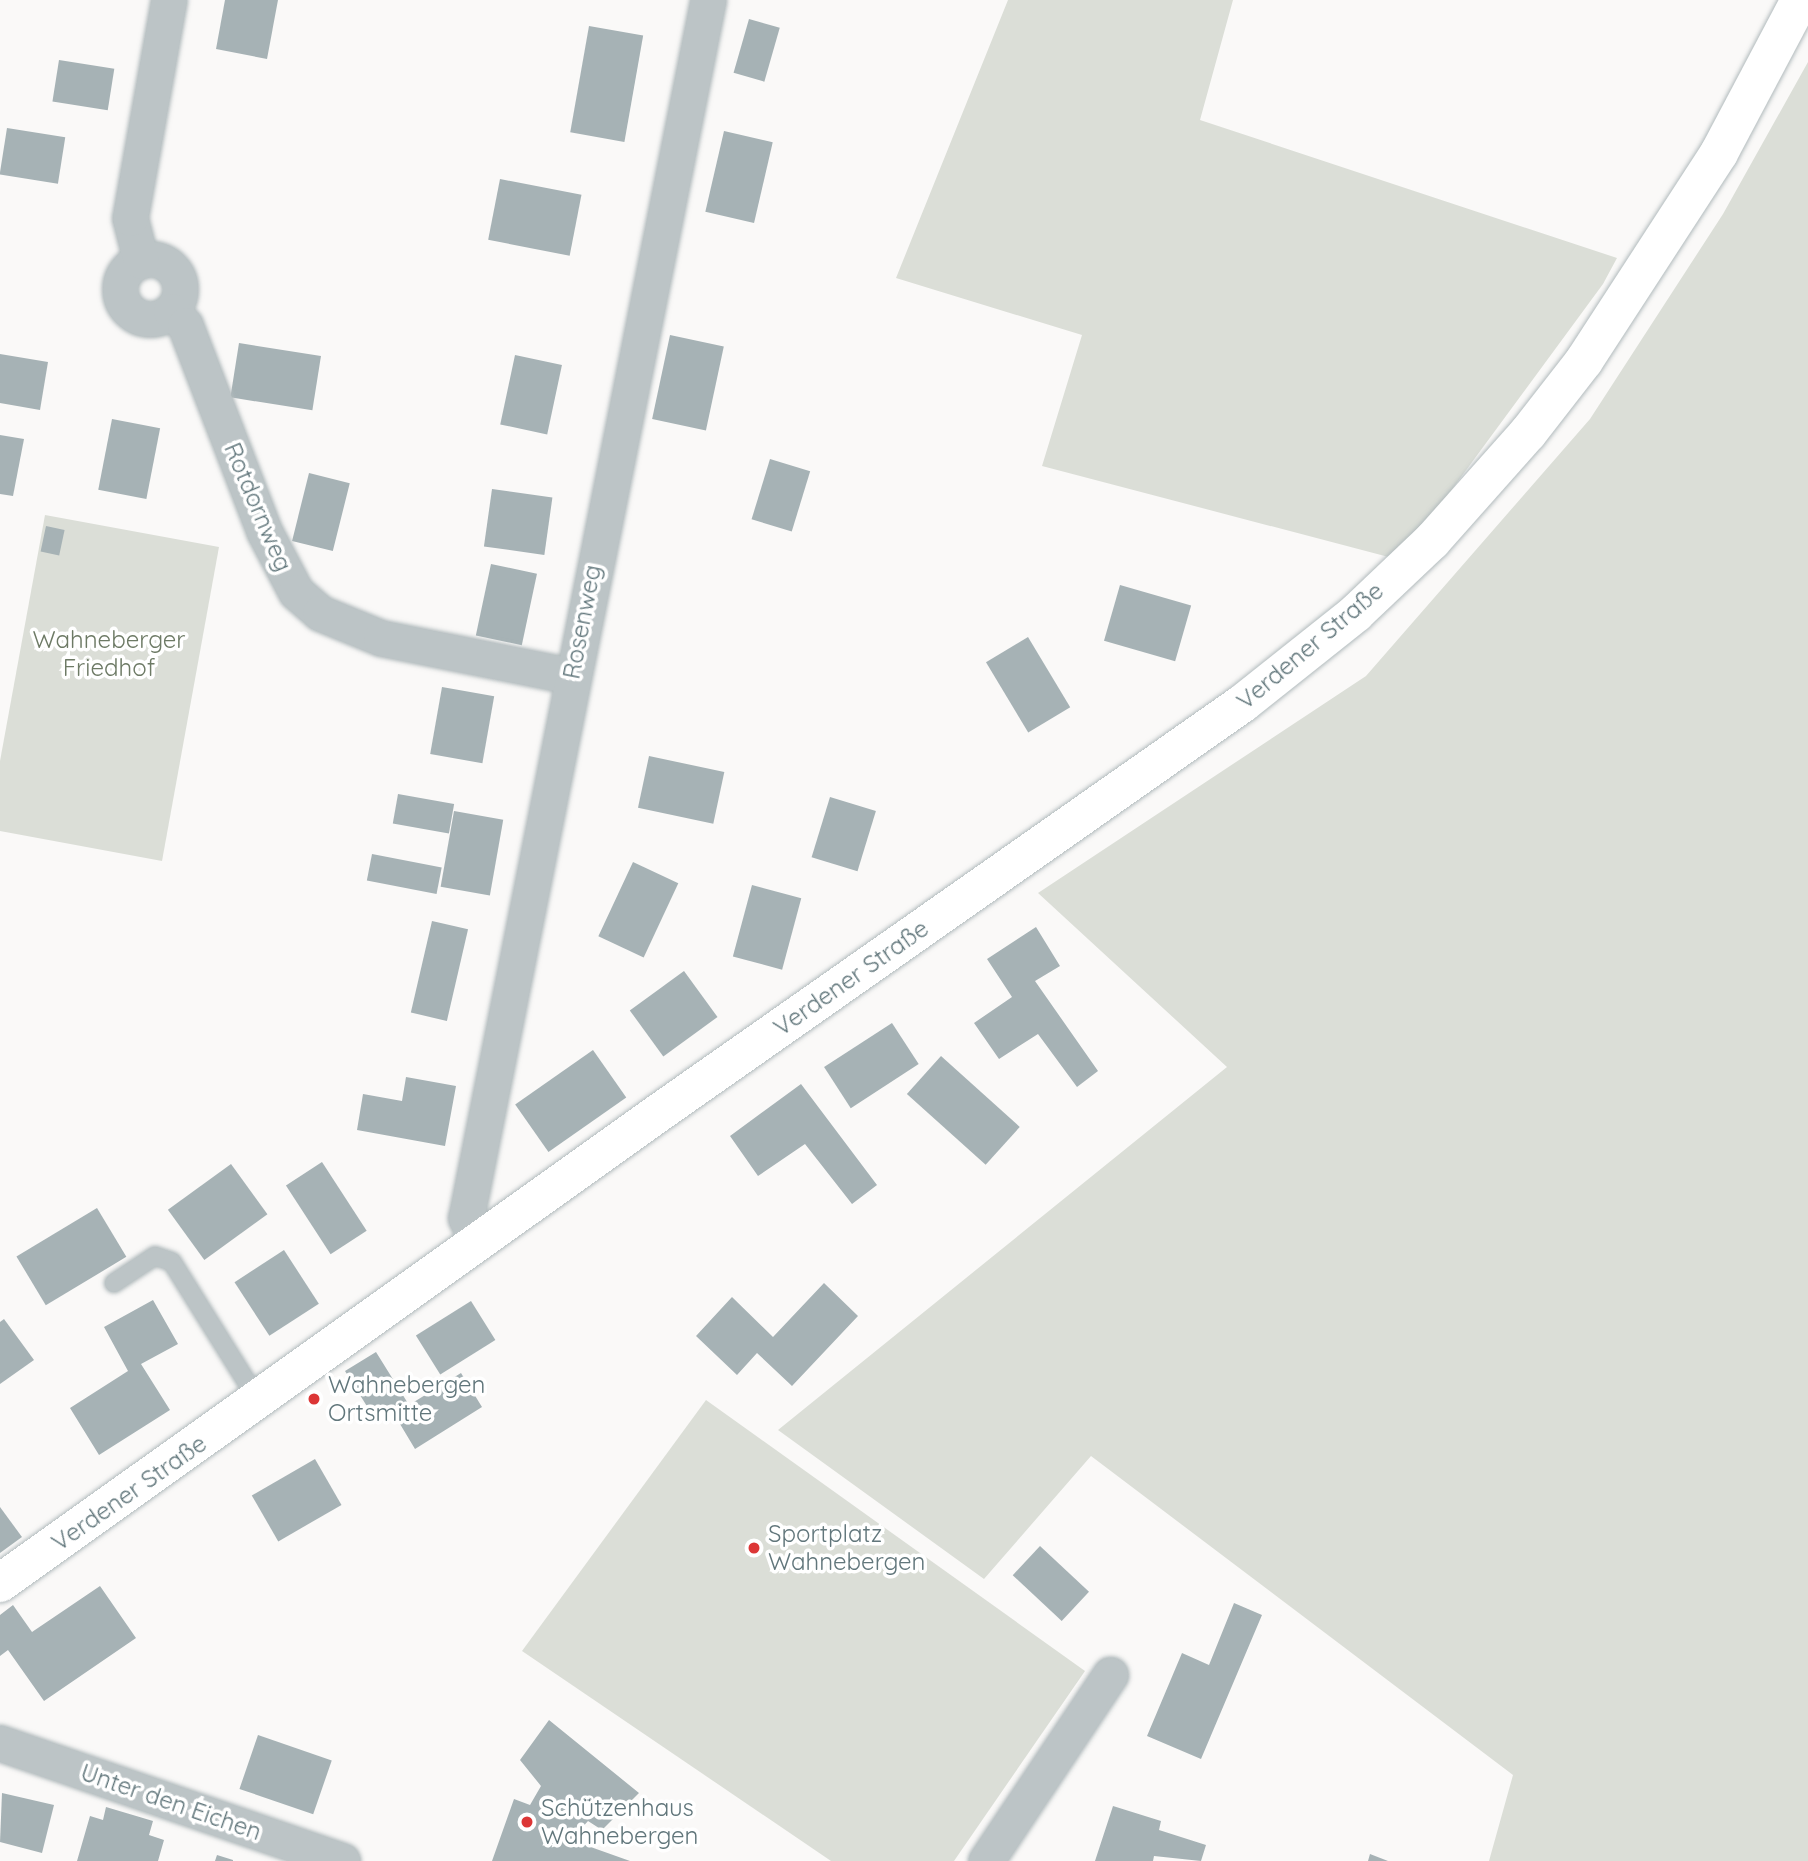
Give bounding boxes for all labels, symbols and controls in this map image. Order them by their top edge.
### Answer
street label: Rotdornweg [218,438,298,576]
street label: Rosenweg [557,563,607,681]
street label: Verdener Straße [1231,576,1389,716]
park label: Wahneberger Friedhof [33,626,185,682]
street label: Verdener Straße [768,914,934,1042]
place label: Wahnebergen Ortsmitte [328,1371,485,1427]
marker: Wahnebergen Ortsmitte [306,1391,322,1407]
street label: Verdener Straße [46,1429,212,1557]
place label: Sportplatz Wahnebergen [768,1520,925,1576]
marker: Sportplatz Wahnebergen [746,1540,762,1556]
street label: Unter den Eichen [77,1758,265,1846]
place label: Schützenhaus Wahnebergen [541,1794,698,1850]
marker: Schützenhaus Wahnebergen [519,1814,535,1830]

